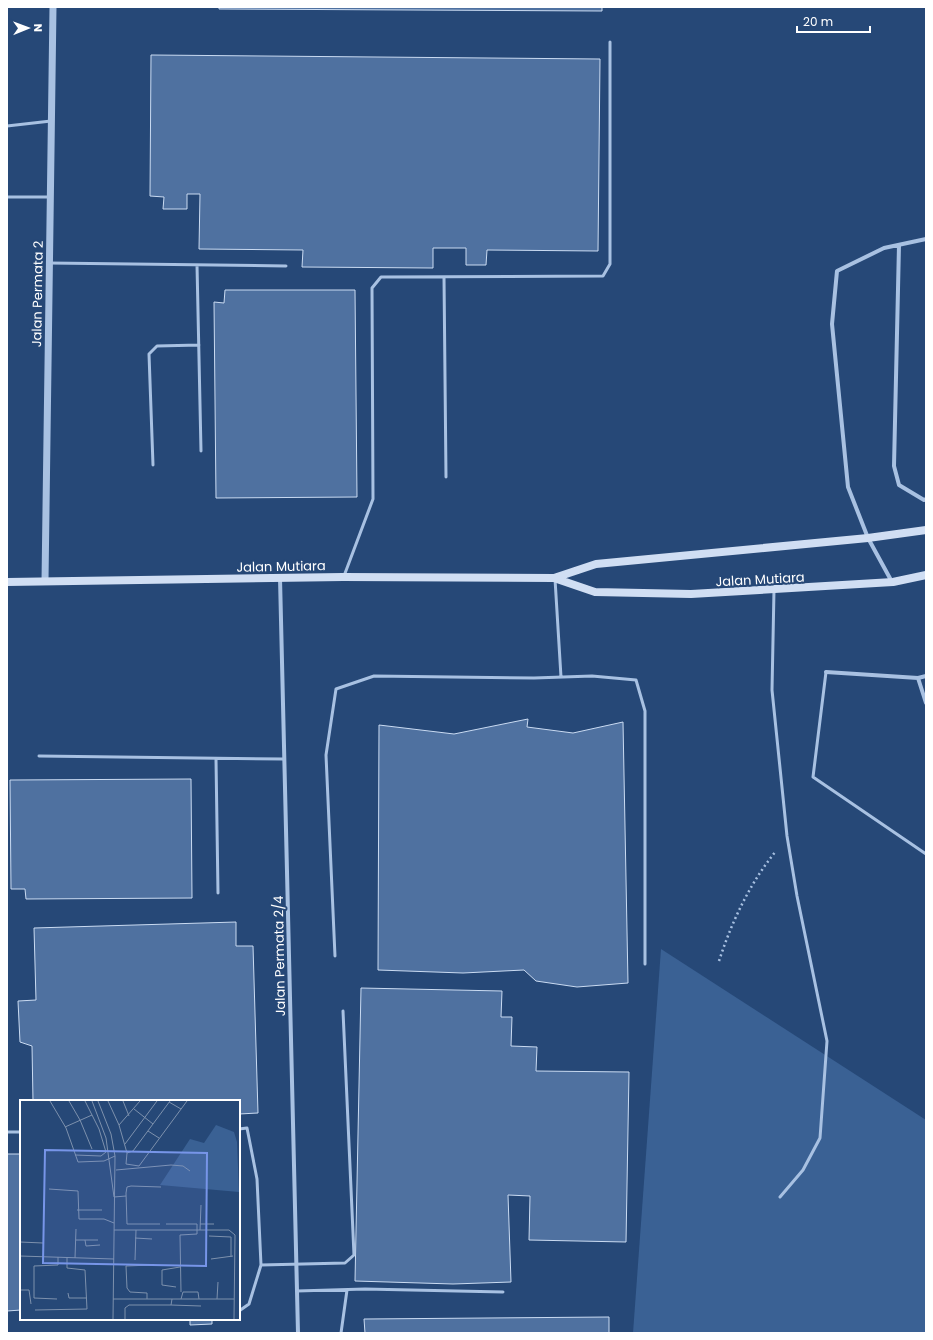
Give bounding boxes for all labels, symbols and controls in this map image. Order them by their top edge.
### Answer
north arrow [8,8,48,48]
scale bar [797,8,870,34]
text: 20 m [803,13,833,30]
text: N [30,24,46,32]
street label: Jalan Permata 2 [27,241,48,347]
street label: Jalan Mutiara [236,556,326,577]
street label: Jalan Mutiara [715,568,805,591]
street label: Jalan Permata 2/4 [269,895,290,1017]
inset map [20,1100,240,1320]

